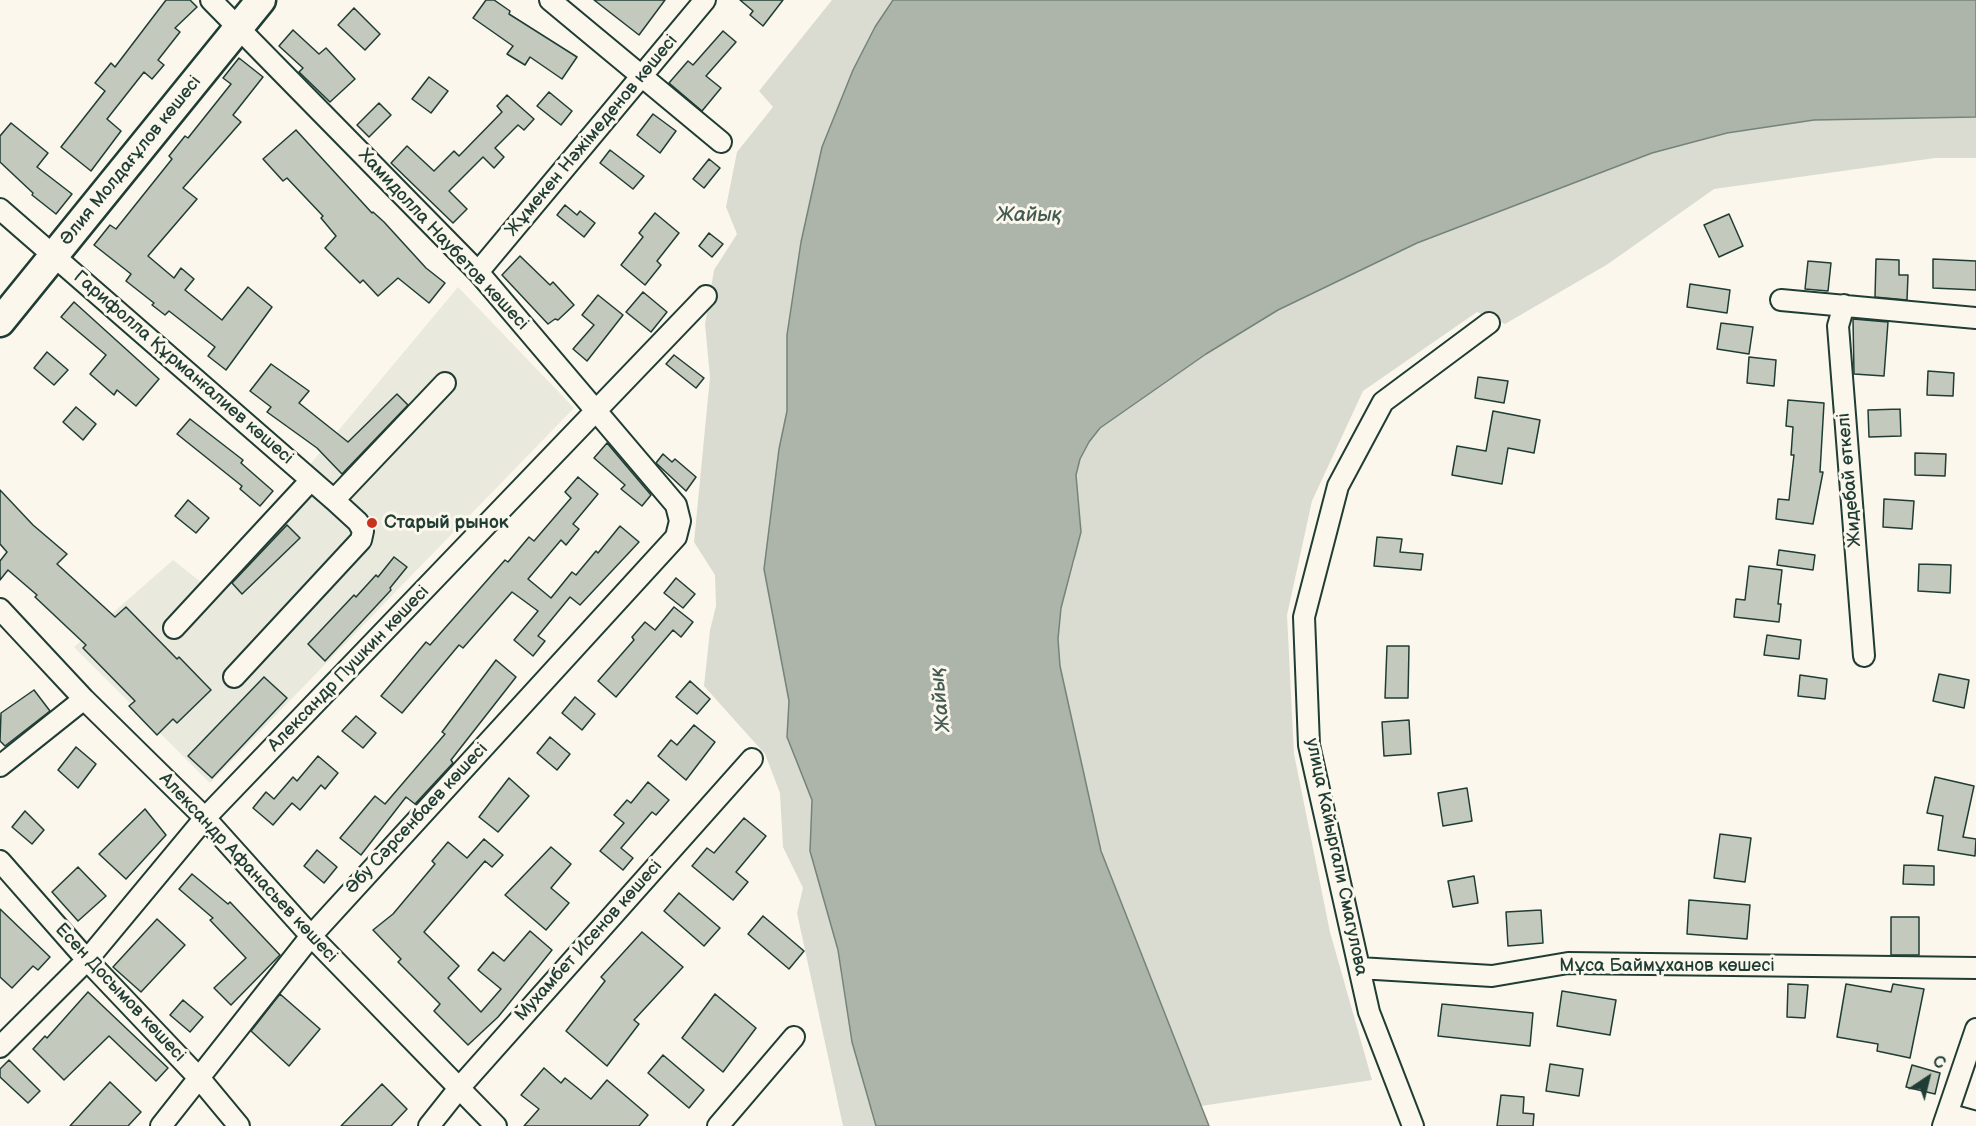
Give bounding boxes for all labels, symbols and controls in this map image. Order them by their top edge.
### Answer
street label: Жұмекен Нәжімеденов көшесі [501,31,683,241]
street label: Әлия Молдағұлов көшесі [56,72,206,250]
street label: Хамидолла Наубетов көшесі [353,145,533,335]
water label: Жайық [996,204,1062,228]
street label: Гарифолла Құрманғалиев көшесі [69,267,297,469]
street label: Жидебай өткелі [1833,412,1867,548]
place label: Старый рынок [384,512,508,534]
marker: Старый рынок [365,516,379,530]
street label: Александр Пушкин көшесі [264,581,434,757]
water label: Жайық [926,666,956,734]
street label: улица Кайыргали Смагулова [1300,736,1372,978]
street label: Әбу Сәрсенбаев көшесі [341,739,493,899]
street label: Александр Афанасьев көшесі [154,768,342,968]
street label: Мухамбет Исенов көшесі [511,856,667,1026]
street label: Есен Досымов көшесі [50,919,190,1067]
street label: Мұса Баймұханов көшесі [1559,955,1775,977]
north arrow [1898,1048,1958,1108]
text: С [1929,1052,1949,1074]

